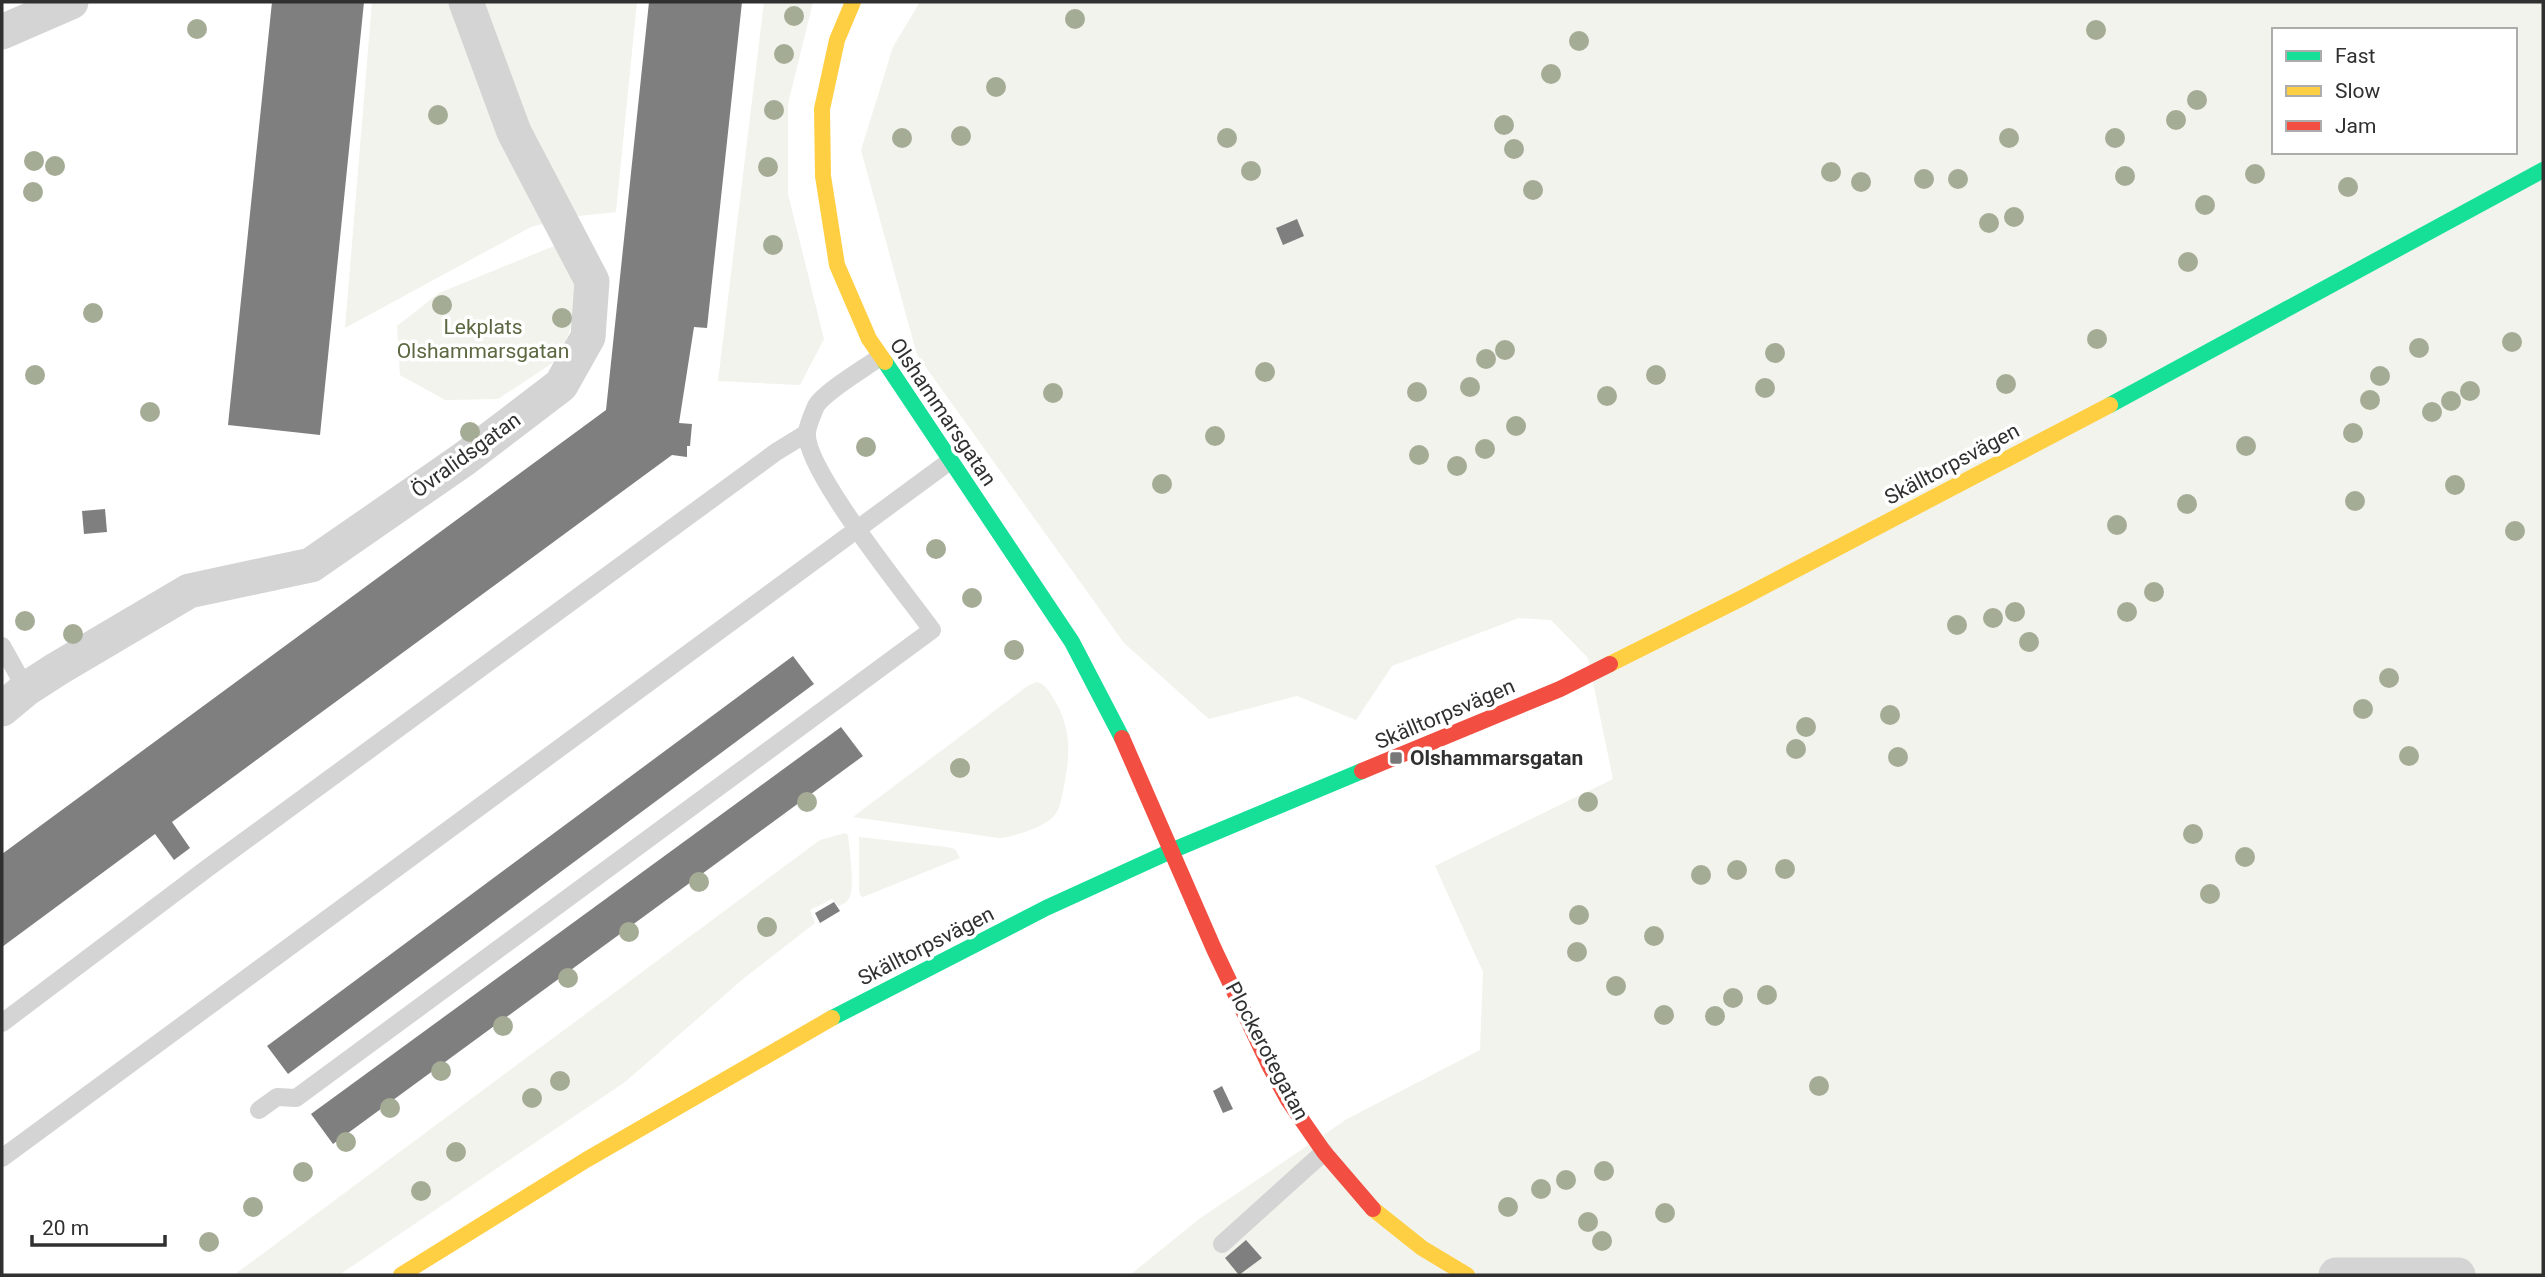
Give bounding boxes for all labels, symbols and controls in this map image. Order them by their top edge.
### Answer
legend [2272,28,2517,154]
text: Fast [2335,44,2376,68]
text: Slow [2335,79,2381,103]
text: Jam [2335,114,2376,138]
park label: Lekplats Olshammarsgatan [397,315,569,363]
street label: Olshammarsgatan [885,334,1001,490]
street label: Övralidsgatan [407,407,525,503]
street label: Skälltorpsvägen [1881,418,2023,510]
street label: Skälltorpsvägen [1372,674,1518,754]
place label: Olshammarsgatan [1410,746,1583,770]
marker: Olshammarsgatan [1388,750,1404,766]
street label: Skälltorpsvägen [854,901,998,991]
street label: Plockerotegatan [1221,978,1313,1124]
scale bar [32,1204,164,1248]
text: 20 m [42,1216,89,1240]

